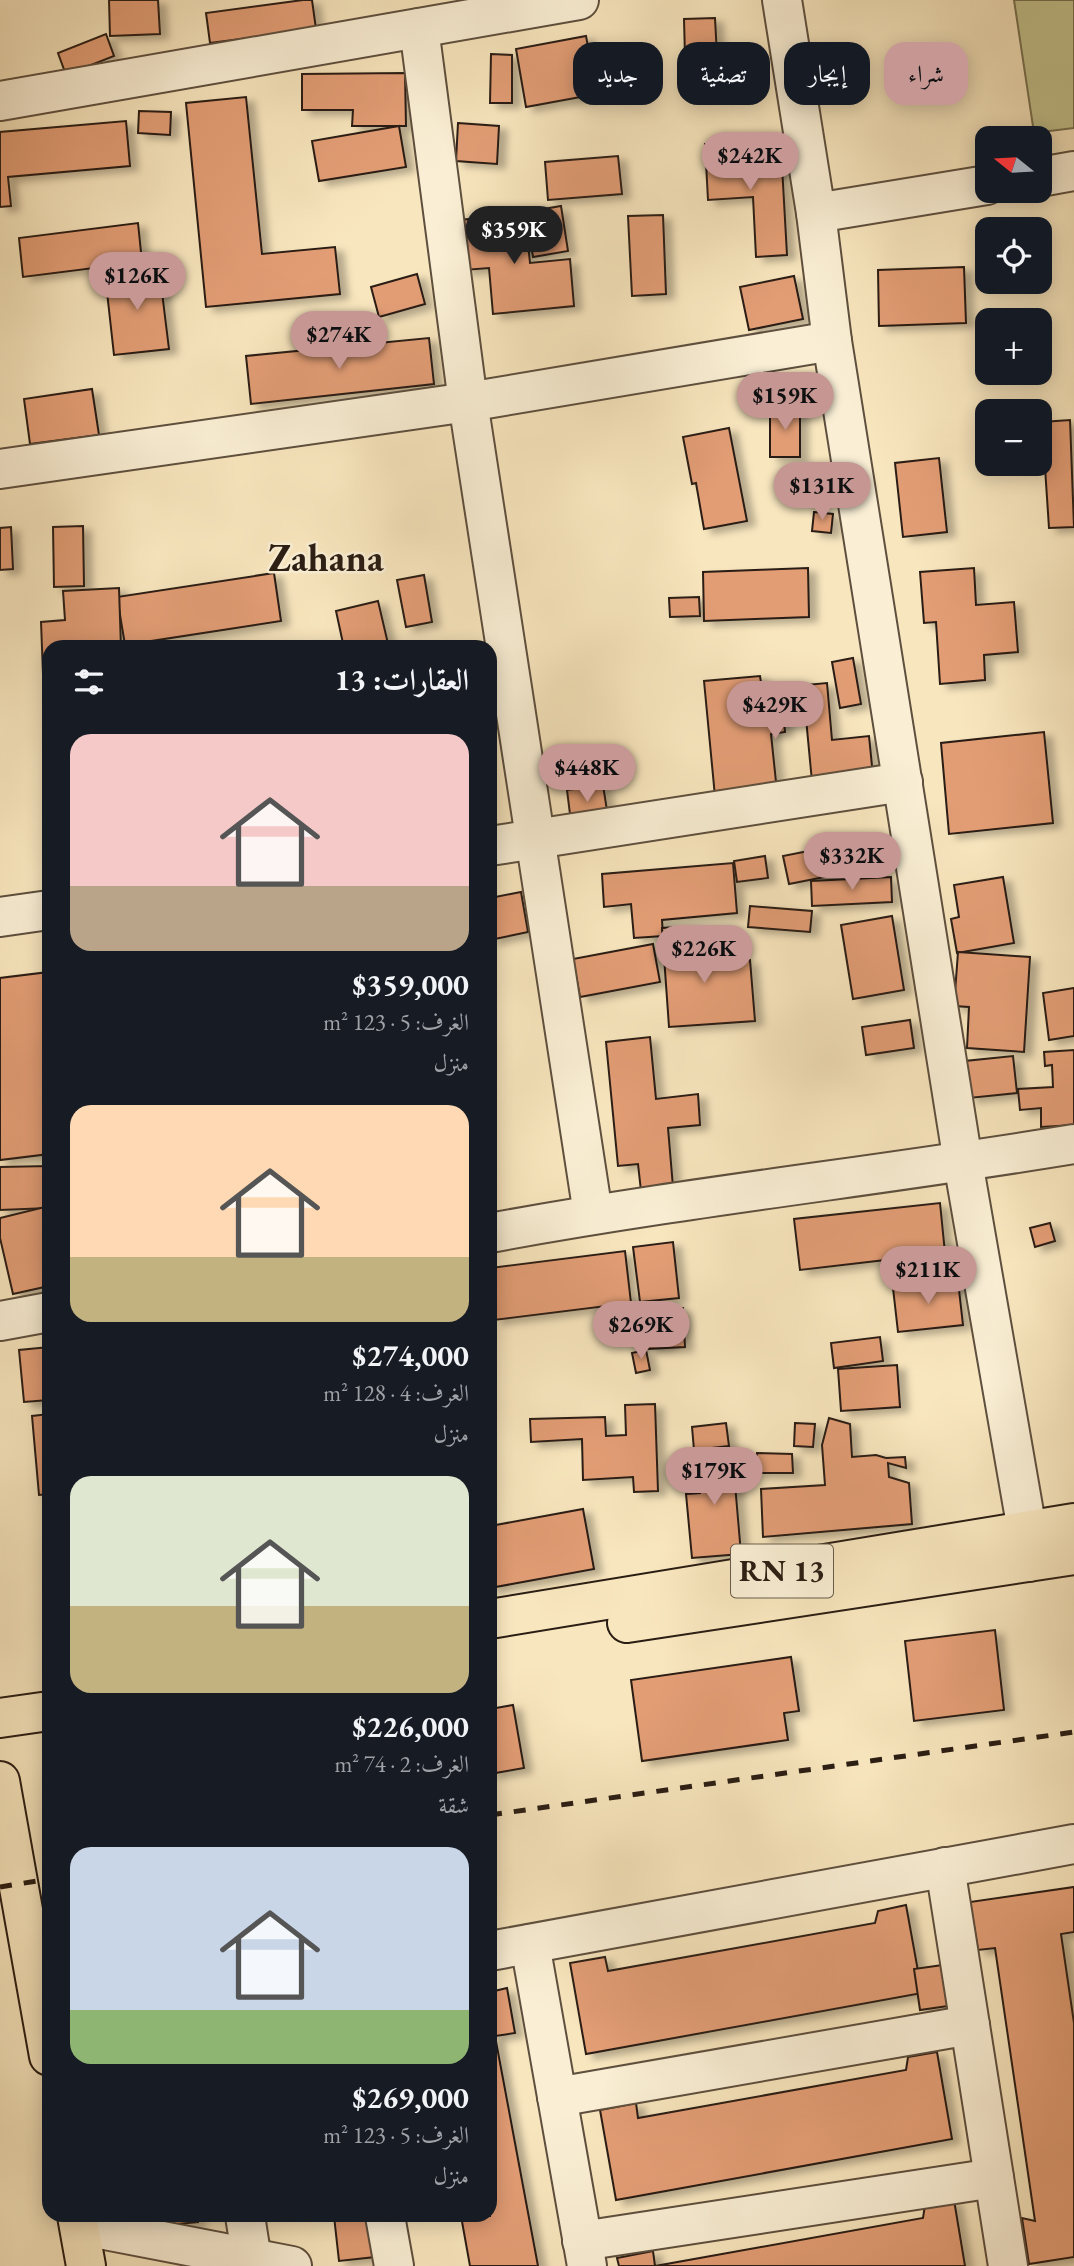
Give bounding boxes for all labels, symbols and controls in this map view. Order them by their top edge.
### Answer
chip: جديد [573,42,663,105]
chip: تصفية [677,42,770,105]
chip: إيجار [784,42,870,105]
chip: شراء [884,42,968,105]
north arrow [975,126,1052,203]
map controls [975,126,1052,476]
pin: $242K [701,132,799,192]
text: $242K [718,140,782,170]
pin: $359K [465,206,563,266]
text: $359K [482,214,546,244]
button: locate [975,217,1052,294]
pin: $126K [88,252,186,312]
text: $126K [105,260,169,290]
button: + [975,308,1052,385]
pin: $274K [290,312,388,371]
text: $274K [307,319,371,349]
pin: $159K [736,372,834,432]
text: $159K [753,380,817,410]
button: − [975,399,1052,476]
pin: $131K [773,462,871,522]
text: $131K [790,470,854,500]
district label: Zahana [268,533,384,582]
text: العقارات: 13 [334,660,469,699]
icon: filters [70,663,108,701]
pin: $429K [726,682,824,741]
text: $429K [743,689,807,719]
pin: $448K [538,744,636,804]
text: $448K [555,752,619,782]
icon: home [207,779,333,905]
pin: $332K [803,832,901,892]
text: $332K [820,840,884,870]
pin: $226K [655,926,753,985]
text: $226K [672,933,736,963]
text: $359,000 [353,965,469,1004]
text: الغرف: 5 · 123 m² [323,1007,469,1037]
text: منزل [434,1048,469,1078]
icon: home [207,1150,333,1276]
pin: $211K [879,1246,977,1306]
text: $211K [896,1254,960,1284]
pin: $269K [592,1302,690,1361]
text: $269K [609,1309,673,1339]
text: $274,000 [353,1336,469,1375]
text: الغرف: 4 · 128 m² [323,1378,469,1408]
text: منزل [434,1419,469,1449]
pin: $179K [665,1448,763,1507]
text: $179K [682,1455,746,1485]
icon: home [207,1521,333,1647]
road number: RN 13 [731,1544,833,1597]
text: $226,000 [353,1707,469,1746]
text: الغرف: 2 · 74 m² [334,1749,469,1779]
text: شقة [439,1790,469,1820]
icon: home [207,1892,333,2018]
text: $269,000 [353,2078,469,2117]
text: الغرف: 5 · 123 m² [323,2120,469,2150]
text: منزل [434,2161,469,2191]

